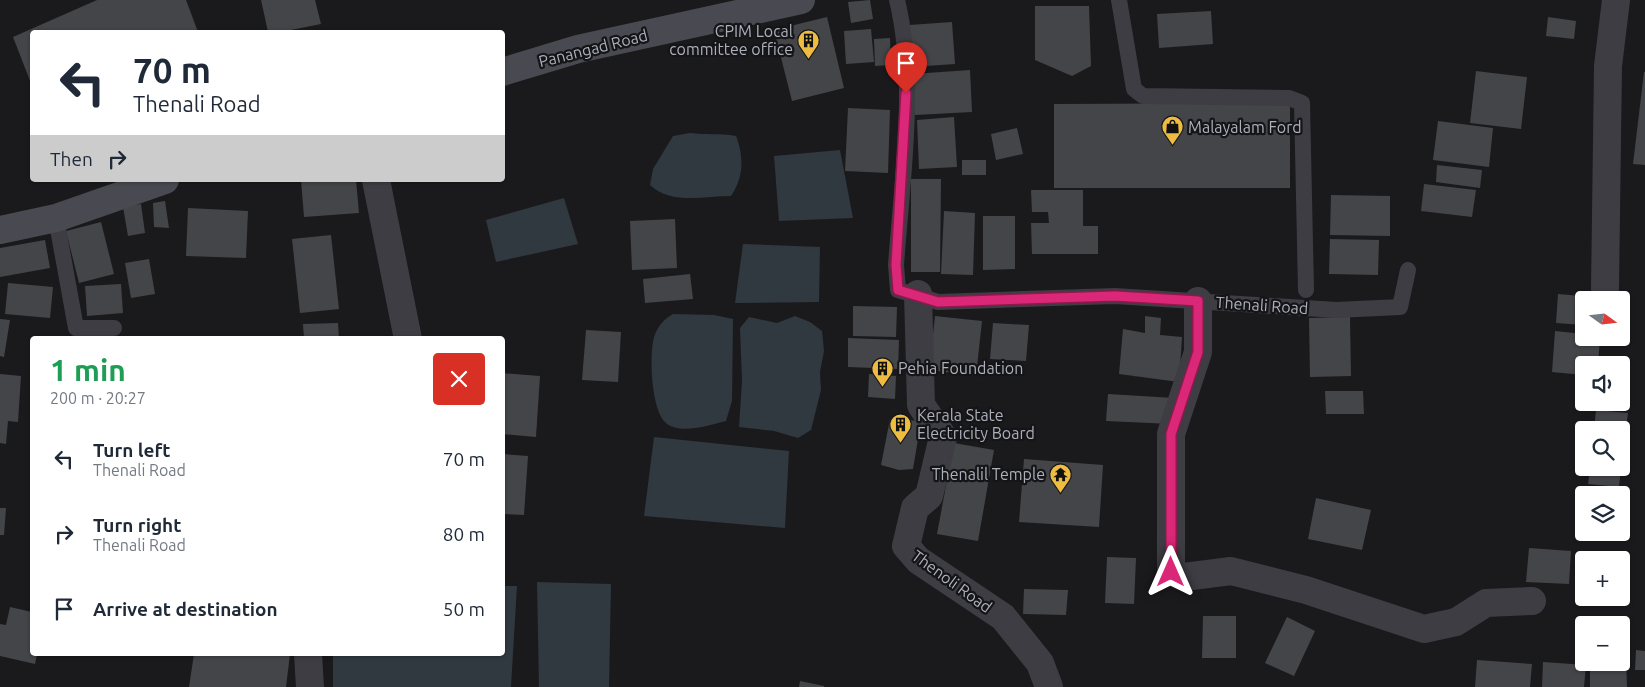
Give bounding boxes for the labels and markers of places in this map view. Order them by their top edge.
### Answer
place label: CPIM Local committee office [669,22,793,58]
building icon: CPIM Local committee office [797,28,821,59]
pin [885,42,927,93]
shop icon: Malayalam Ford [1160,115,1184,146]
place label: Malayalam Ford [1188,118,1302,136]
building icon: Pehia Foundation [870,356,894,387]
place label: Pehia Foundation [898,359,1023,377]
place label: Kerala State Electricity Board [917,406,1035,442]
building icon: Kerala State Electricity Board [889,412,913,443]
temple icon: Thenalil Temple [1049,462,1073,493]
place label: Thenalil Temple [932,465,1045,483]

